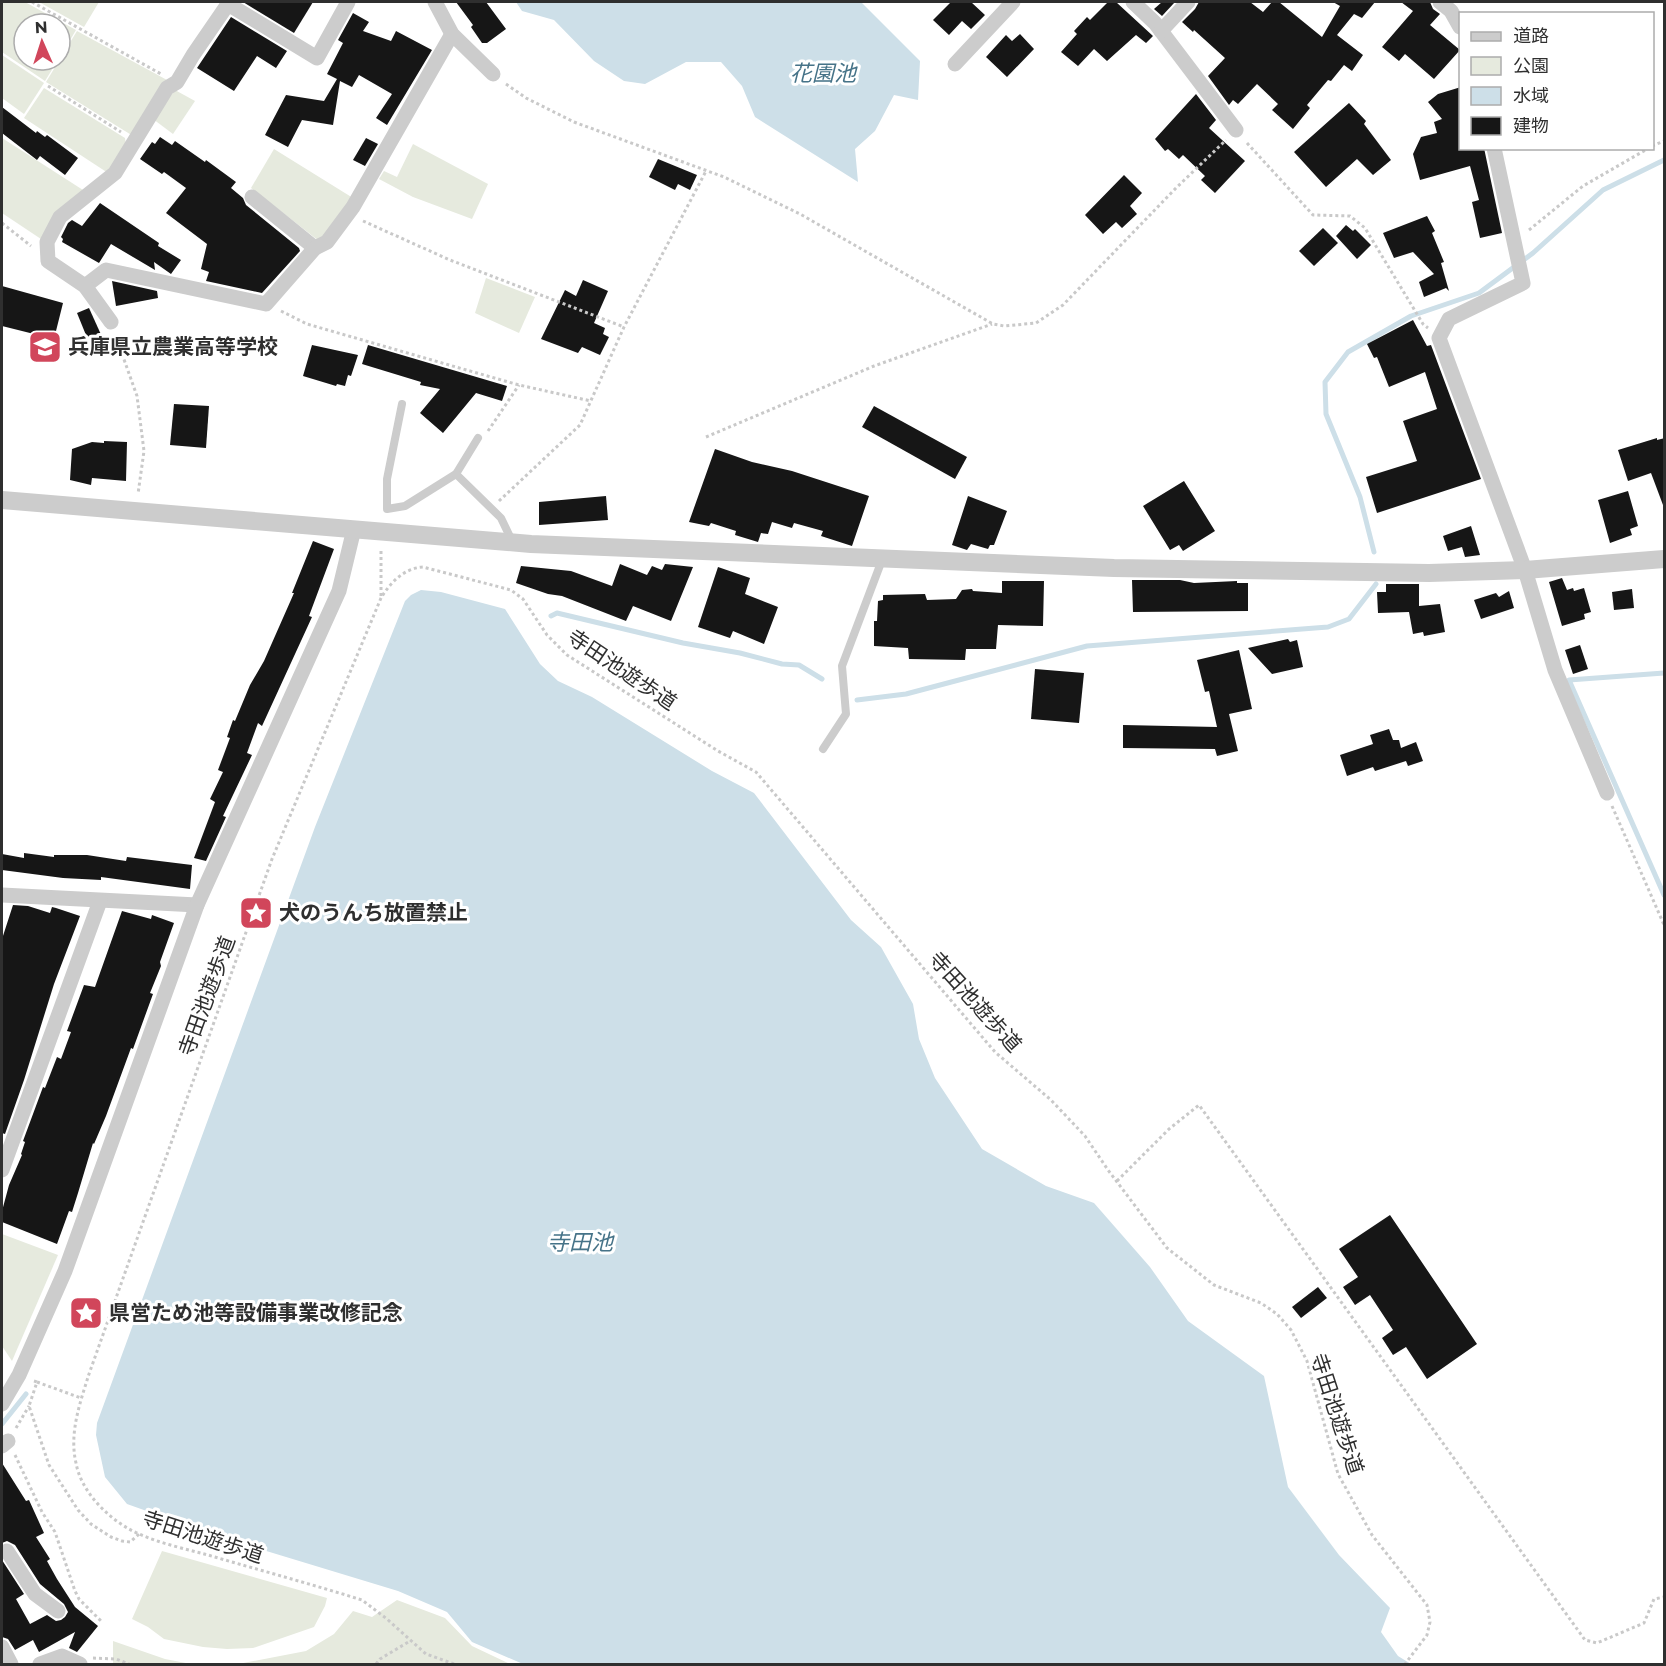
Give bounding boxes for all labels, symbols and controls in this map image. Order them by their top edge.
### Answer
north arrow [12,12,72,72]
legend [1459,12,1654,150]
text: N [34,18,48,37]
text: 道路 [1513,25,1549,47]
text: 公園 [1513,55,1549,77]
water label: 花園池 [790,60,858,87]
text: 水域 [1513,85,1549,107]
text: 建物 [1513,115,1549,137]
school or university icon: 兵庫県立農業高等学校 [27,329,63,365]
place label: 兵庫県立農業高等学校 [68,334,278,359]
street label: 寺田池遊歩道 [563,624,681,715]
place icon: 犬のうんち放置禁止 [238,895,274,931]
place label: 犬のうんち放置禁止 [279,900,468,925]
street label: 寺田池遊歩道 [173,932,240,1059]
street label: 寺田池遊歩道 [924,946,1027,1057]
water label: 寺田池 [547,1229,615,1256]
place icon: 県営ため池等設備事業改修記念 [68,1295,104,1331]
place label: 県営ため池等設備事業改修記念 [109,1300,403,1325]
street label: 寺田池遊歩道 [1306,1350,1369,1478]
street label: 寺田池遊歩道 [139,1505,267,1568]

